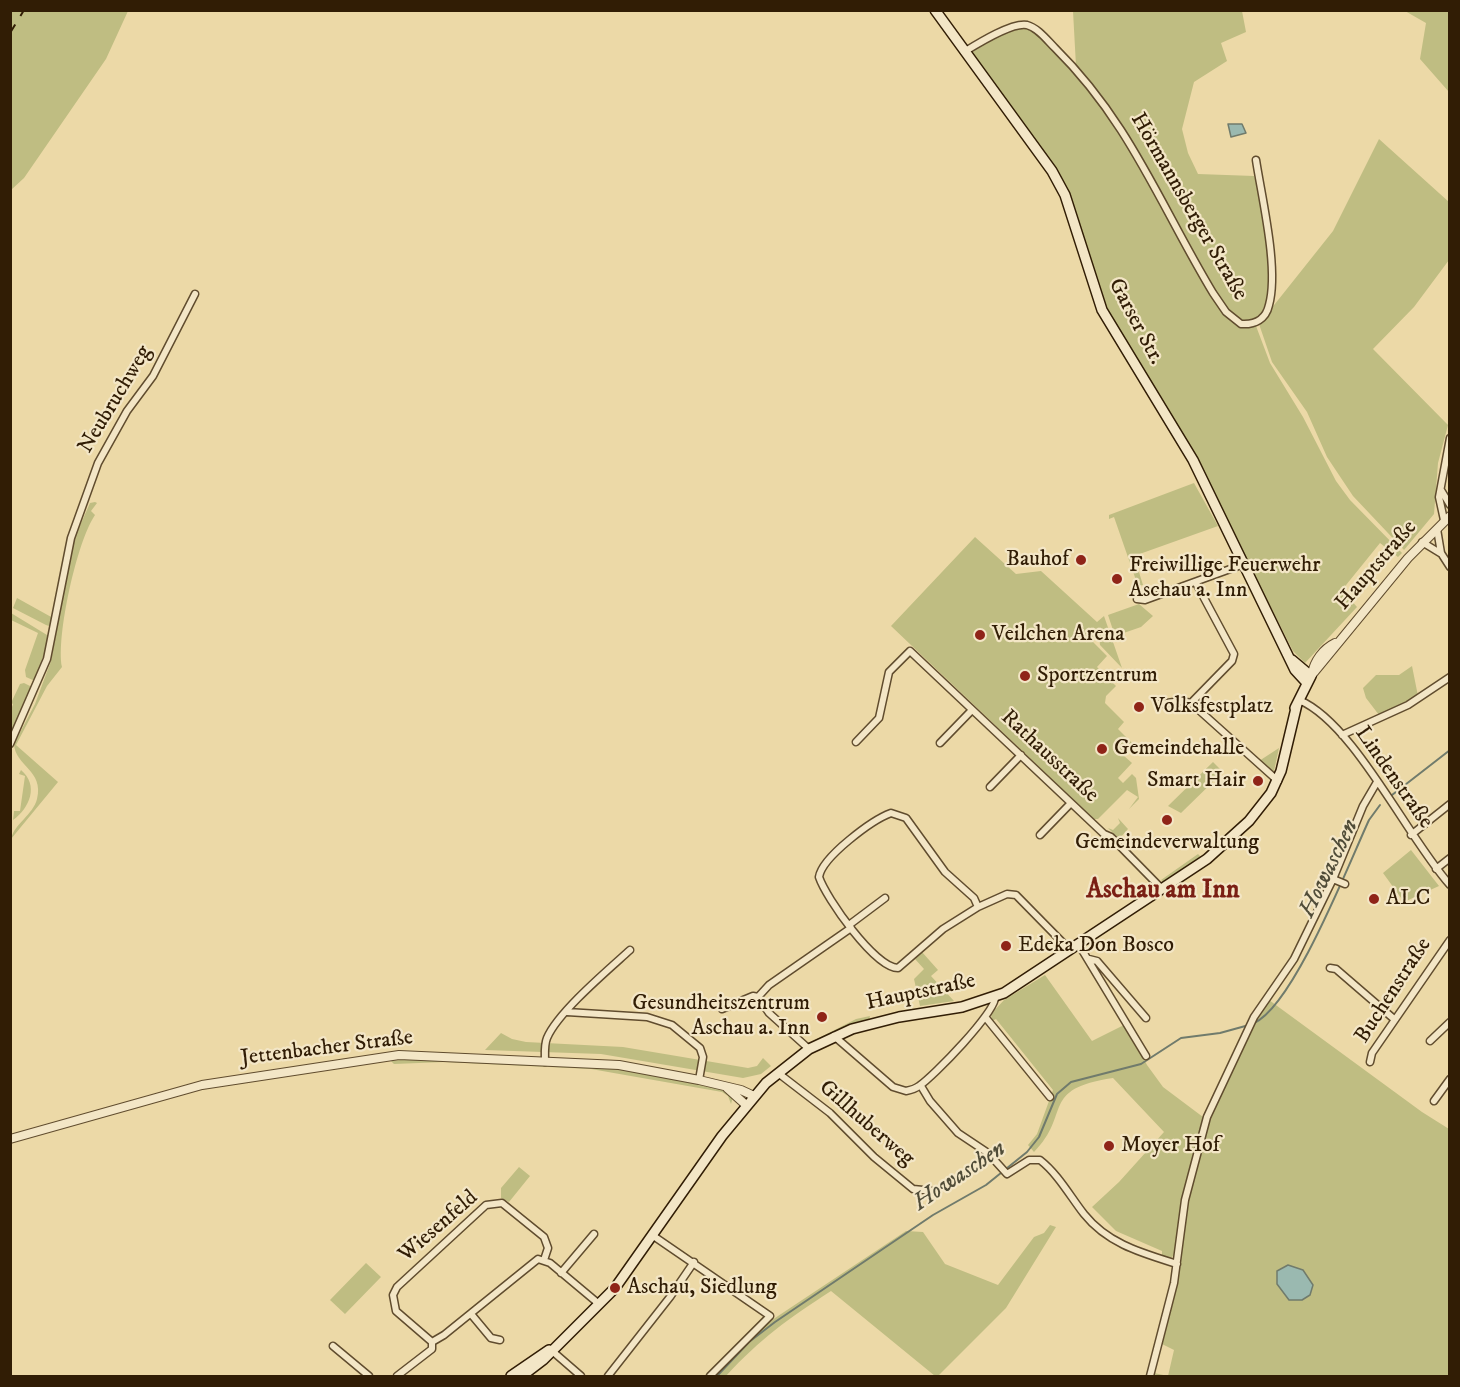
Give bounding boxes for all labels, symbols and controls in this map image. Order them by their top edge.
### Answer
street label: Hörmannsberger Straße [1124,109,1252,305]
street label: Garser Str. [1101,274,1169,370]
street label: Neubruchweg [73,341,159,459]
street label: Hauptstraße [1331,516,1423,616]
place label: Bauhof [1006,547,1069,573]
marker: Bauhof [1074,553,1088,567]
place label: Freiwillige Feuerwehr Aschau a. Inn [1129,553,1321,604]
marker: Freiwillige Feuerwehr Aschau a. Inn [1110,572,1124,586]
place label: Veilchen Arena [992,622,1124,648]
marker: Veilchen Arena [973,628,987,642]
place label: Sportzentrum [1037,663,1158,689]
marker: Sportzentrum [1018,669,1032,683]
place label: Volksfestplatz [1151,694,1273,720]
marker: Volksfestplatz [1132,700,1146,714]
street label: Rathausstraße [995,705,1103,809]
street label: Lindenstraße [1348,722,1438,834]
place label: Gemeindehalle [1114,736,1244,762]
marker: Gemeindehalle [1095,742,1109,756]
place label: Smart Hair [1147,768,1246,794]
marker: Smart Hair [1251,774,1265,788]
marker: Gemeindeverwaltung [1160,813,1174,827]
water label: Howaschen [1294,815,1366,923]
place label: Gemeindeverwaltung [1075,830,1259,856]
district label: Aschau am Inn [1086,876,1240,908]
place label: ALC [1386,886,1430,912]
marker: ALC [1367,892,1381,906]
place label: Edeka Don Bosco [1018,933,1174,959]
street label: Buchenstraße [1350,933,1438,1049]
marker: Edeka Don Bosco [999,939,1013,953]
street label: Hauptstraße [864,969,978,1017]
place label: Gesundheitszentrum Aschau a. Inn [632,991,810,1042]
marker: Gesundheitszentrum Aschau a. Inn [815,1010,829,1024]
street label: Jettenbacher Straße [239,1025,415,1073]
street label: Gillhuberweg [813,1075,919,1173]
place label: Moyer Hof [1121,1133,1220,1159]
water label: Howaschen [908,1136,1012,1218]
marker: Moyer Hof [1102,1139,1116,1153]
street label: Wiesenfeld [394,1185,484,1269]
place label: Aschau, Siedlung [627,1275,777,1301]
marker: Aschau, Siedlung [608,1281,622,1295]

